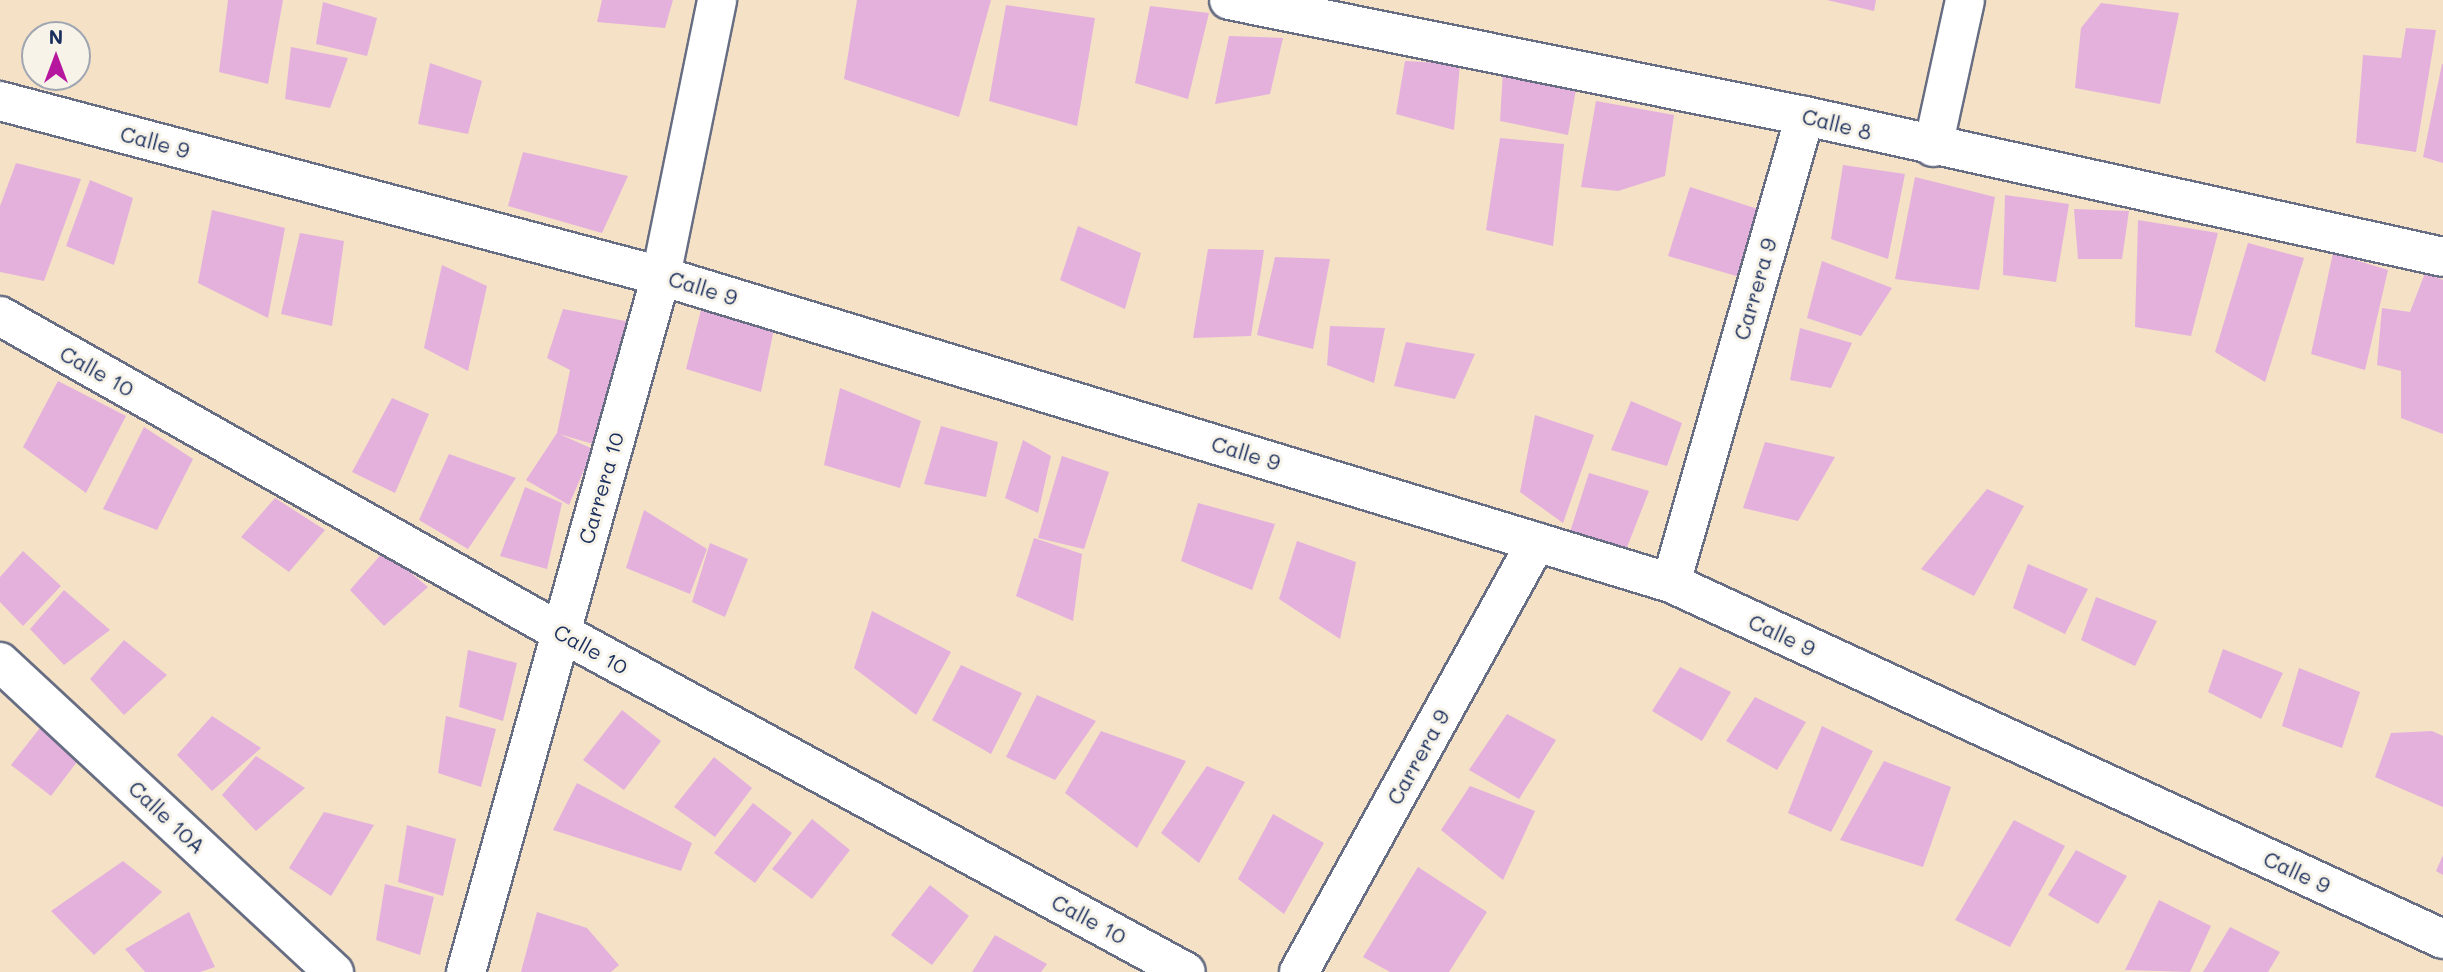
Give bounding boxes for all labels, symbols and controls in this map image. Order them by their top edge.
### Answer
north arrow [21,21,91,91]
text: N [49,24,63,49]
street label: Calle 8 [1799,103,1875,145]
street label: Calle 9 [118,121,192,163]
street label: Carrera 9 [1728,235,1782,343]
street label: Calle 9 [665,266,741,310]
street label: Calle 10 [56,340,138,402]
street label: Carrera 10 [573,429,629,547]
street label: Calle 9 [1208,431,1284,475]
street label: Calle 9 [1745,609,1819,661]
street label: Calle 10 [550,618,632,680]
street label: Carrera 9 [1382,705,1454,809]
street label: Calle 10A [124,775,210,859]
street label: Calle 9 [2260,846,2334,898]
street label: Calle 10 [1047,889,1131,949]

